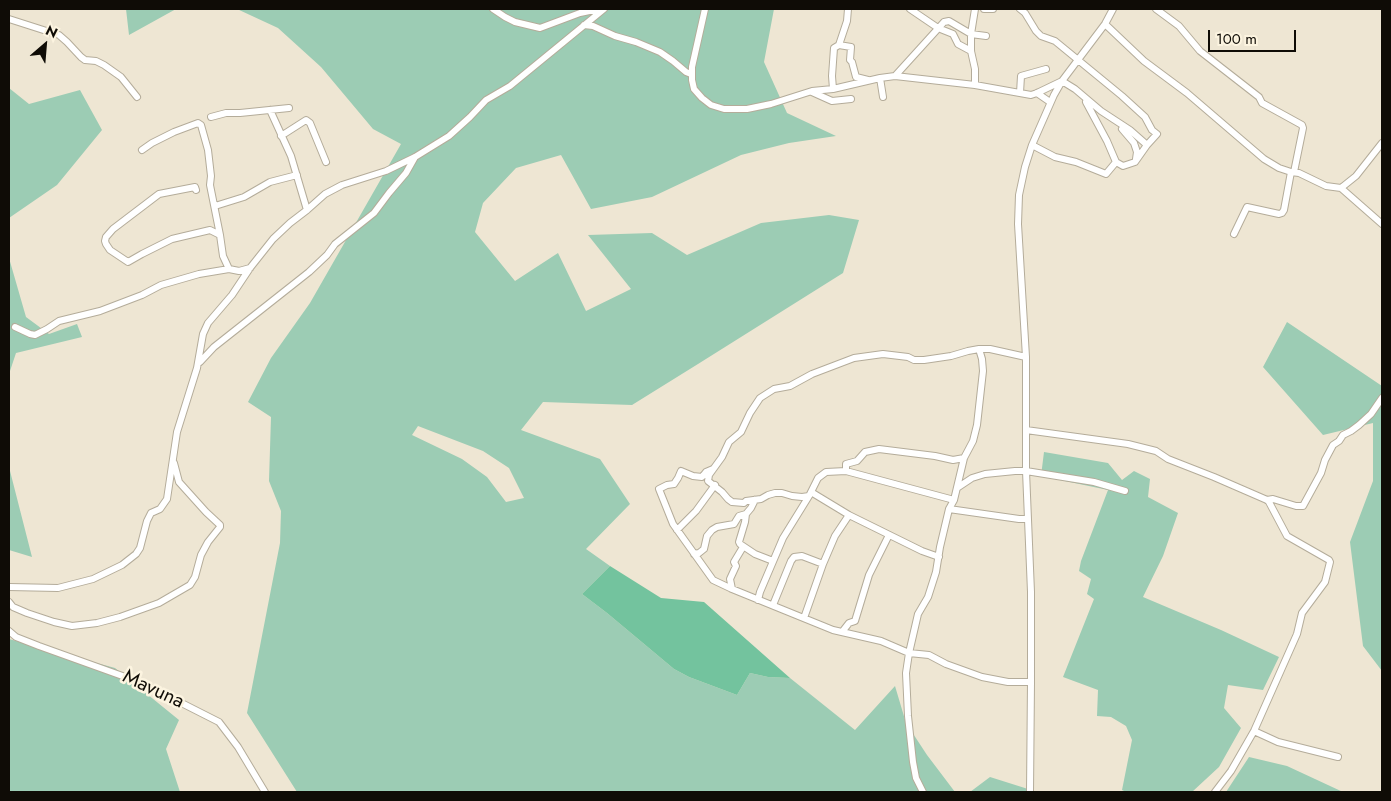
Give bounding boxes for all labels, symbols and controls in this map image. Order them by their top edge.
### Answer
north arrow [20,20,70,70]
text: N [42,20,61,43]
scale bar [1211,20,1298,52]
text: 100 m [1216,28,1257,50]
street label: Mavuna [118,665,188,715]

